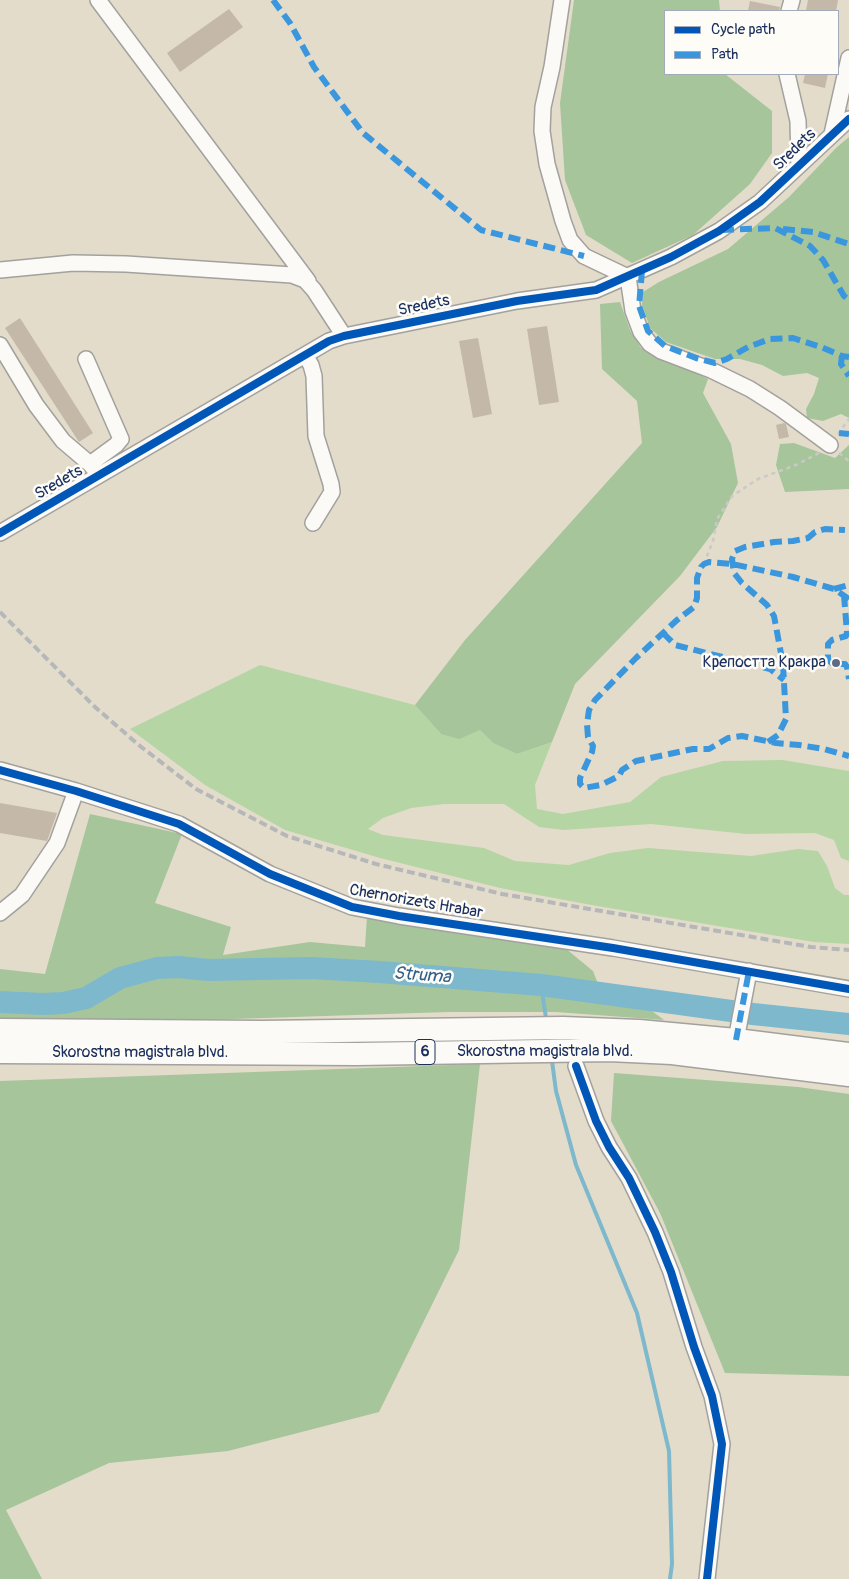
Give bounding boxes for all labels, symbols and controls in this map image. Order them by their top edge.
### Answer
legend [664,10,839,75]
text: Cycle path [711,20,775,39]
text: Path [711,45,738,64]
street label: Sredets [770,125,820,175]
street label: Sredets [397,291,451,321]
street label: Sredets [32,462,86,504]
place label: Крепостта Кракра [702,653,826,673]
marker: Крепостта Кракра [830,657,842,669]
street label: Chernorizets Hrabar [348,881,484,923]
water label: Struma [393,963,451,989]
road number: 6 [415,1040,435,1064]
street label: Skorostna magistrala blvd. [457,1042,633,1062]
street label: Skorostna magistrala blvd. [52,1043,228,1063]

